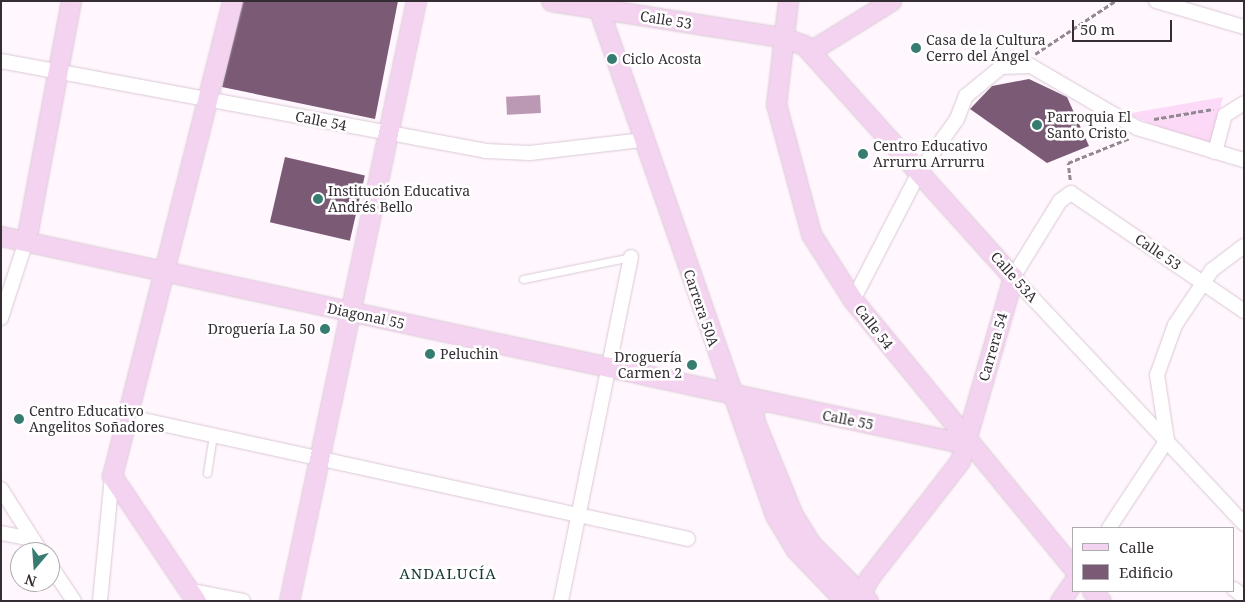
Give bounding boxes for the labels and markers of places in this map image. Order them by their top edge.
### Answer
place label: Casa de la Cultura Cerro del Ángel [926,32,1046,64]
marker: Casa de la Cultura Cerro del Ángel [910,42,922,54]
place label: Ciclo Acosta [622,51,702,67]
marker: Ciclo Acosta [606,53,618,65]
place label: Parroquia El Santo Cristo [1047,109,1131,142]
marker: Parroquia El Santo Cristo [1031,119,1043,131]
place label: Centro Educativo Arrurru Arrurru [873,138,988,170]
marker: Centro Educativo Arrurru Arrurru [857,148,869,160]
place label: Institución Educativa Andrés Bello [328,183,470,216]
marker: Institución Educativa Andrés Bello [312,193,324,205]
place label: Droguería La 50 [208,321,315,337]
marker: Droguería La 50 [319,323,331,335]
place label: Peluchin [440,346,498,362]
marker: Peluchin [424,348,436,360]
place label: Droguería Carmen 2 [614,349,682,382]
marker: Droguería Carmen 2 [686,359,698,371]
place label: Centro Educativo Angelitos Soñadores [29,403,164,436]
marker: Centro Educativo Angelitos Soñadores [13,413,25,425]

